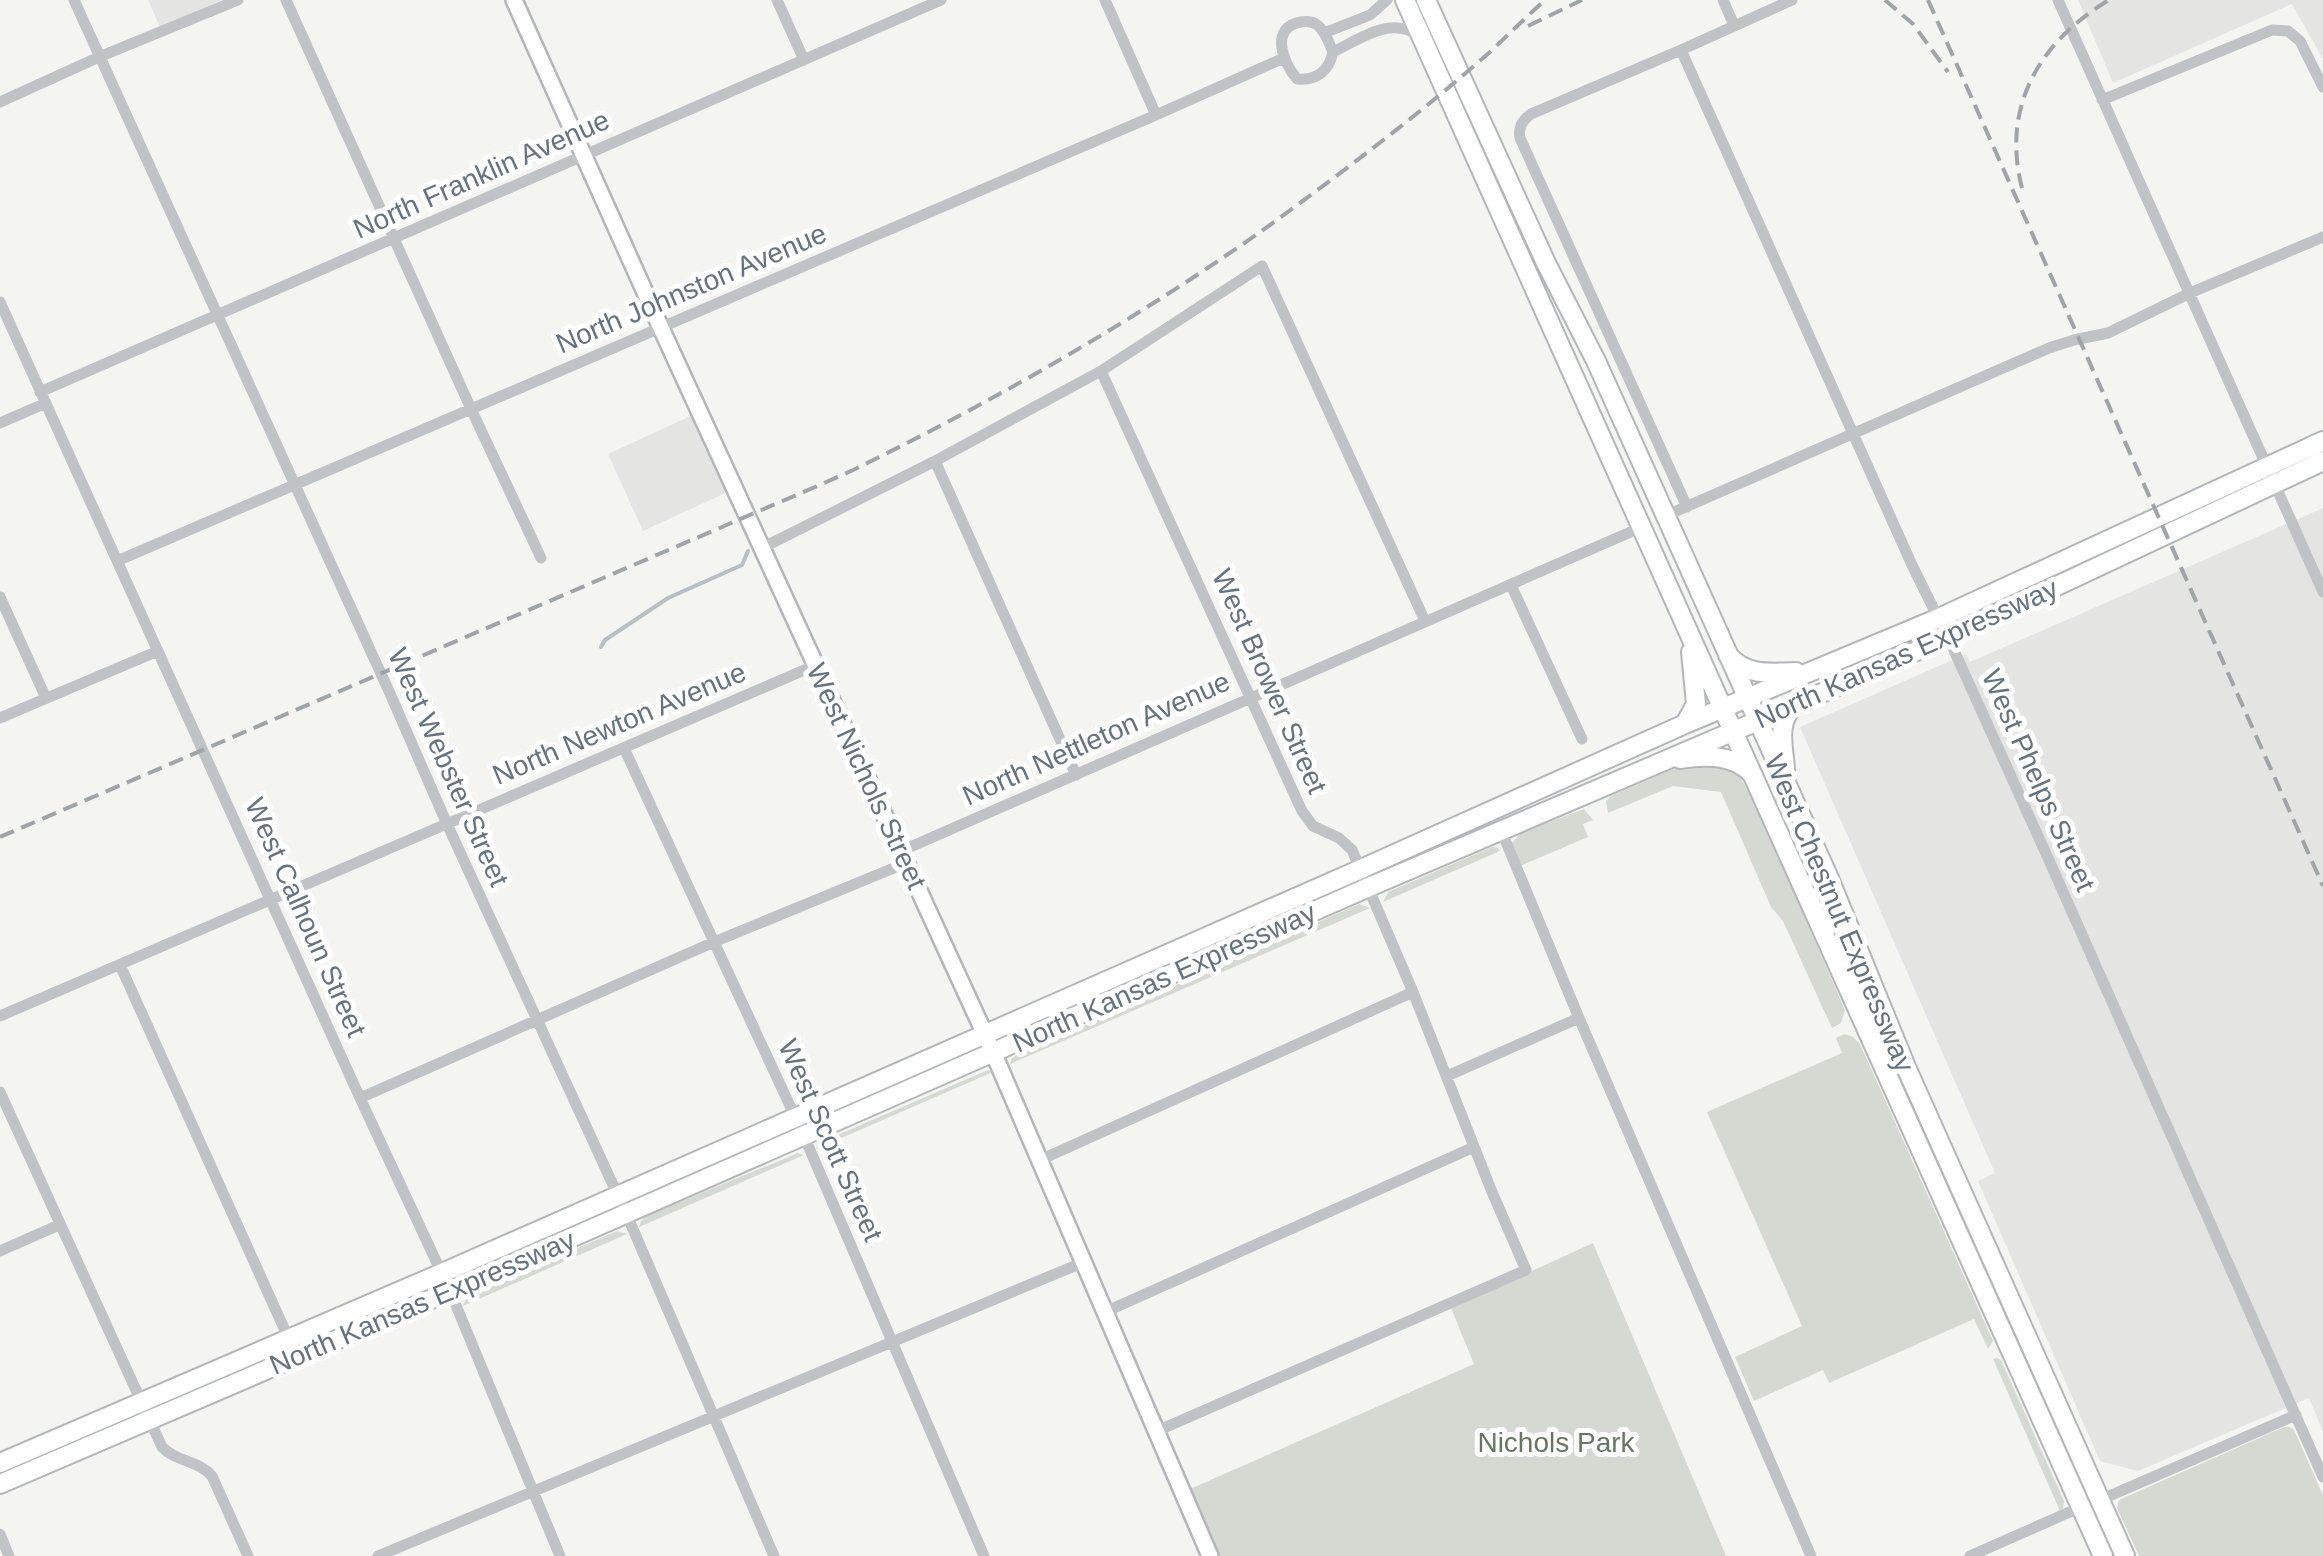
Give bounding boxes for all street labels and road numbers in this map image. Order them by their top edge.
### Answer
street label: North Franklin Avenue [349,104,614,245]
street label: North Johnston Avenue [551,217,831,360]
street label: West Brower Street [1206,564,1333,798]
street label: North Kansas Expressway [1750,573,2062,734]
street label: West Webster Street [382,643,515,891]
street label: North Newton Avenue [488,656,750,791]
street label: West Nichols Street [801,658,933,894]
street label: West Phelps Street [1976,665,2101,896]
street label: North Nettleton Avenue [958,666,1235,811]
street label: West Chestnut Expressway [1758,750,1921,1077]
street label: West Calhoun Street [239,793,372,1041]
street label: North Kansas Expressway [1008,897,1320,1058]
street label: West Scott Street [772,1035,889,1246]
street label: North Kansas Expressway [265,1224,579,1381]

